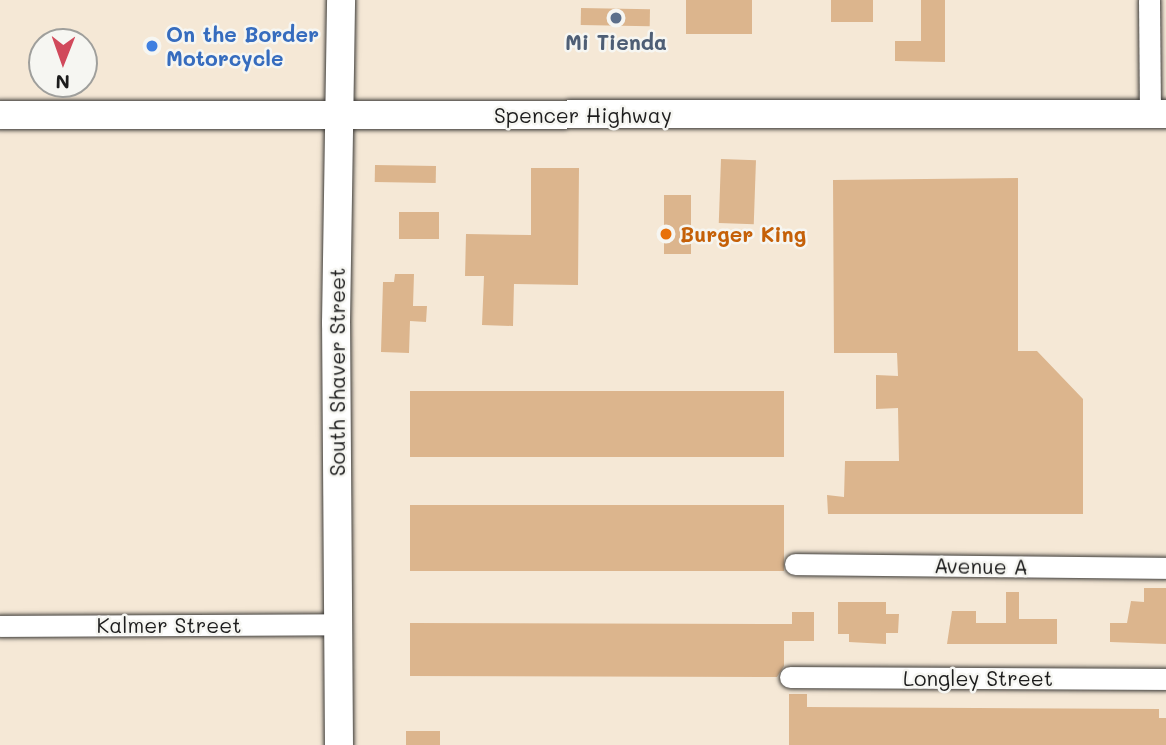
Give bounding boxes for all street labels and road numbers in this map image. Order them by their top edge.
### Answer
street label: Spencer Highway [494,102,672,128]
street label: South Shaver Street [324,268,350,476]
street label: Avenue A [934,553,1028,579]
street label: Kalmer Street [97,612,241,638]
street label: Longley Street [903,665,1053,691]

